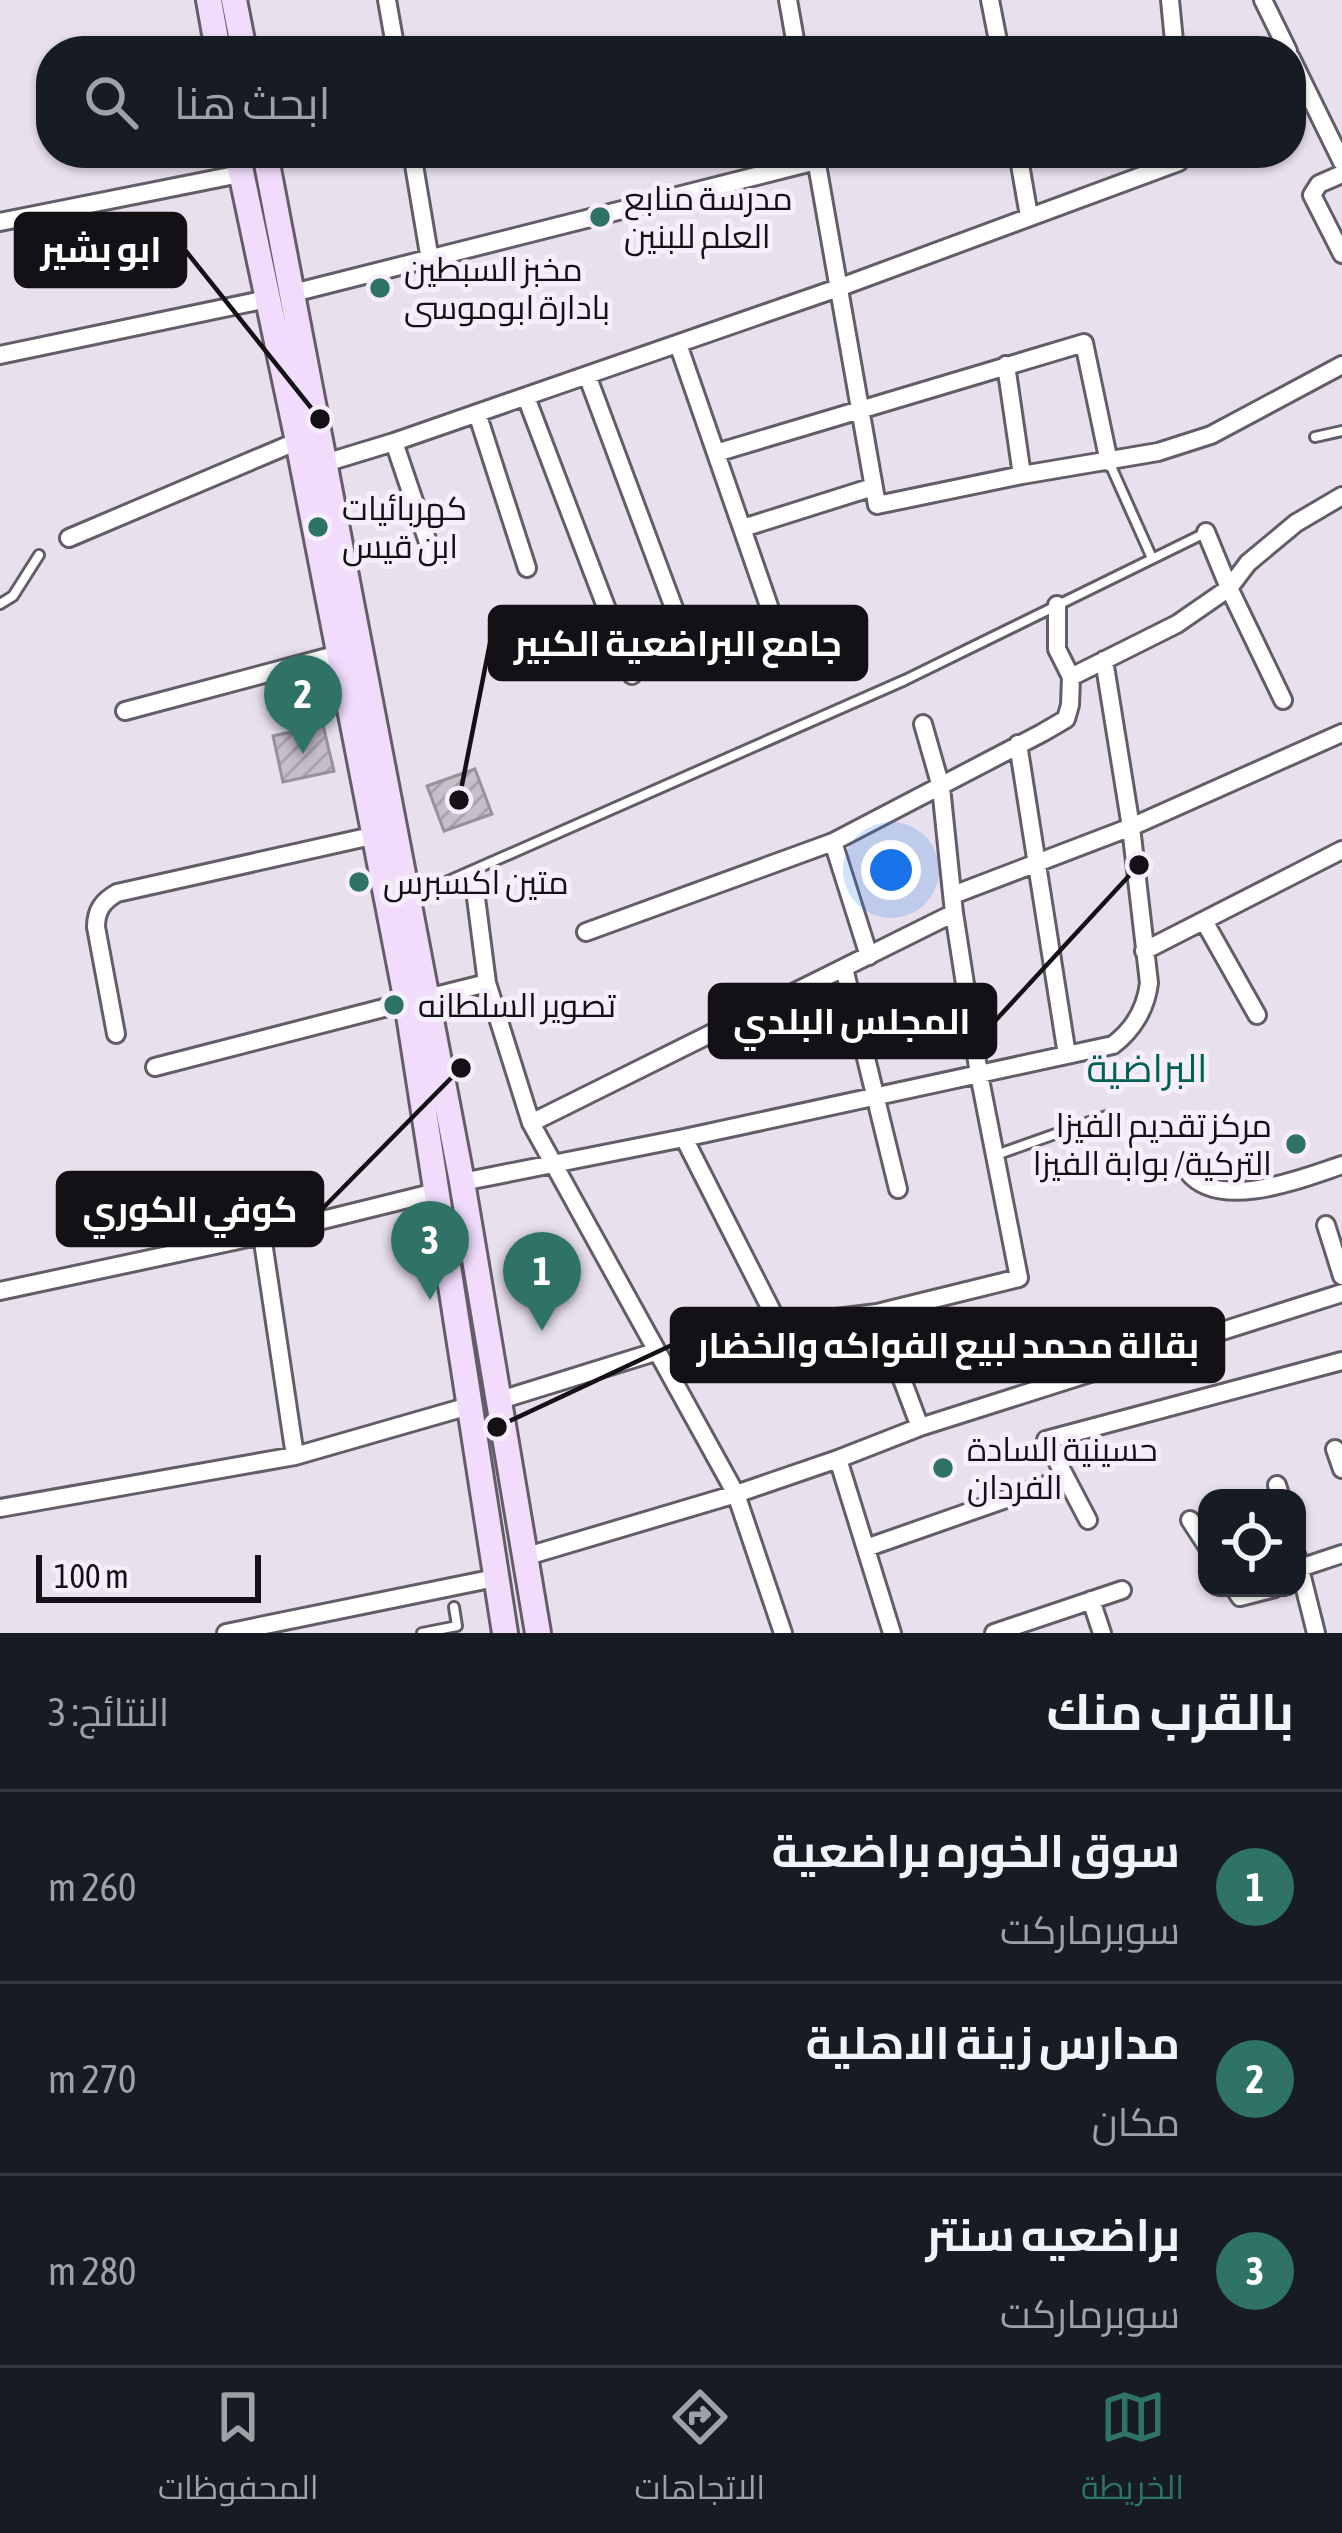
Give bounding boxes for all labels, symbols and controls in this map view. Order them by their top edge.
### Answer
search box [36,36,1306,168]
icon: search [78,69,144,135]
text: ابحث هنا [174,77,331,129]
place label: مدرسة منابع العلم للبنين [624,179,793,259]
marker: مدرسة منابع العلم للبنين [587,204,613,230]
callout: ابو بشير [16,214,185,286]
text: ابو بشير [39,228,162,271]
place label: مخبز السبطين بادارة ابوموسى [404,250,610,328]
marker: مخبز السبطين بادارة ابوموسى [367,275,393,301]
place label: كهربائيات ابن قيس [342,489,467,567]
marker: كهربائيات ابن قيس [305,514,331,540]
callout: جامع البراضعية الكبير [490,607,866,679]
text: جامع البراضعية الكبير [513,622,842,668]
pin: 2 [264,655,342,754]
your location [861,840,921,900]
place label: متين اكسبرس [383,863,569,903]
marker: متين اكسبرس [346,869,372,895]
callout: المجلس البلدي [710,985,995,1057]
place label: تصوير السلطانه [418,986,616,1025]
marker: تصوير السلطانه [381,992,407,1018]
text: المجلس البلدي [733,1000,971,1051]
district label: البراضية [1087,1046,1207,1091]
place label: مركز تقديم الفيزا التركية/ بوابة الفيزا [1033,1106,1272,1183]
marker: مركز تقديم الفيزا التركية/ بوابة الفيزا [1283,1131,1309,1157]
callout: كوفي الكوري [58,1173,322,1245]
text: كوفي الكوري [82,1188,298,1239]
pin: 3 [391,1201,469,1300]
pin: 1 [503,1232,581,1331]
callout: بقالة محمد لبيع الفواكه والخضار [672,1309,1223,1381]
text: بقالة محمد لبيع الفواكه والخضار [696,1324,1199,1370]
place label: حسينية السادة الفردان [967,1430,1158,1507]
marker: حسينية السادة الفردان [930,1455,956,1481]
map controls [1198,1489,1306,1597]
button: locate [1198,1489,1306,1597]
scale bar [36,1549,261,1602]
text: 100 m [54,1557,129,1595]
text: بالقرب منك [1046,1682,1294,1741]
text: النتائج: 3 [48,1690,169,1734]
text: سوق الخوره براضعية [772,1825,1180,1877]
text: 260 m [48,1865,136,1909]
text: 1 [1246,1865,1264,1909]
text: سوبرماركت [1000,1908,1180,1952]
text: مدارس زينة الاهلية [806,2017,1180,2069]
text: 270 m [48,2057,136,2101]
text: 2 [1246,2057,1264,2101]
text: مكان [1092,2100,1180,2144]
text: براضعيه سنتر [926,2209,1180,2261]
text: 280 m [48,2249,136,2293]
text: 3 [1246,2249,1264,2293]
text: سوبرماركت [1000,2292,1180,2336]
tab: المحفوظات [158,2384,319,2518]
tab: الاتجاهات [634,2384,765,2518]
tab: الخريطة [1081,2384,1184,2518]

